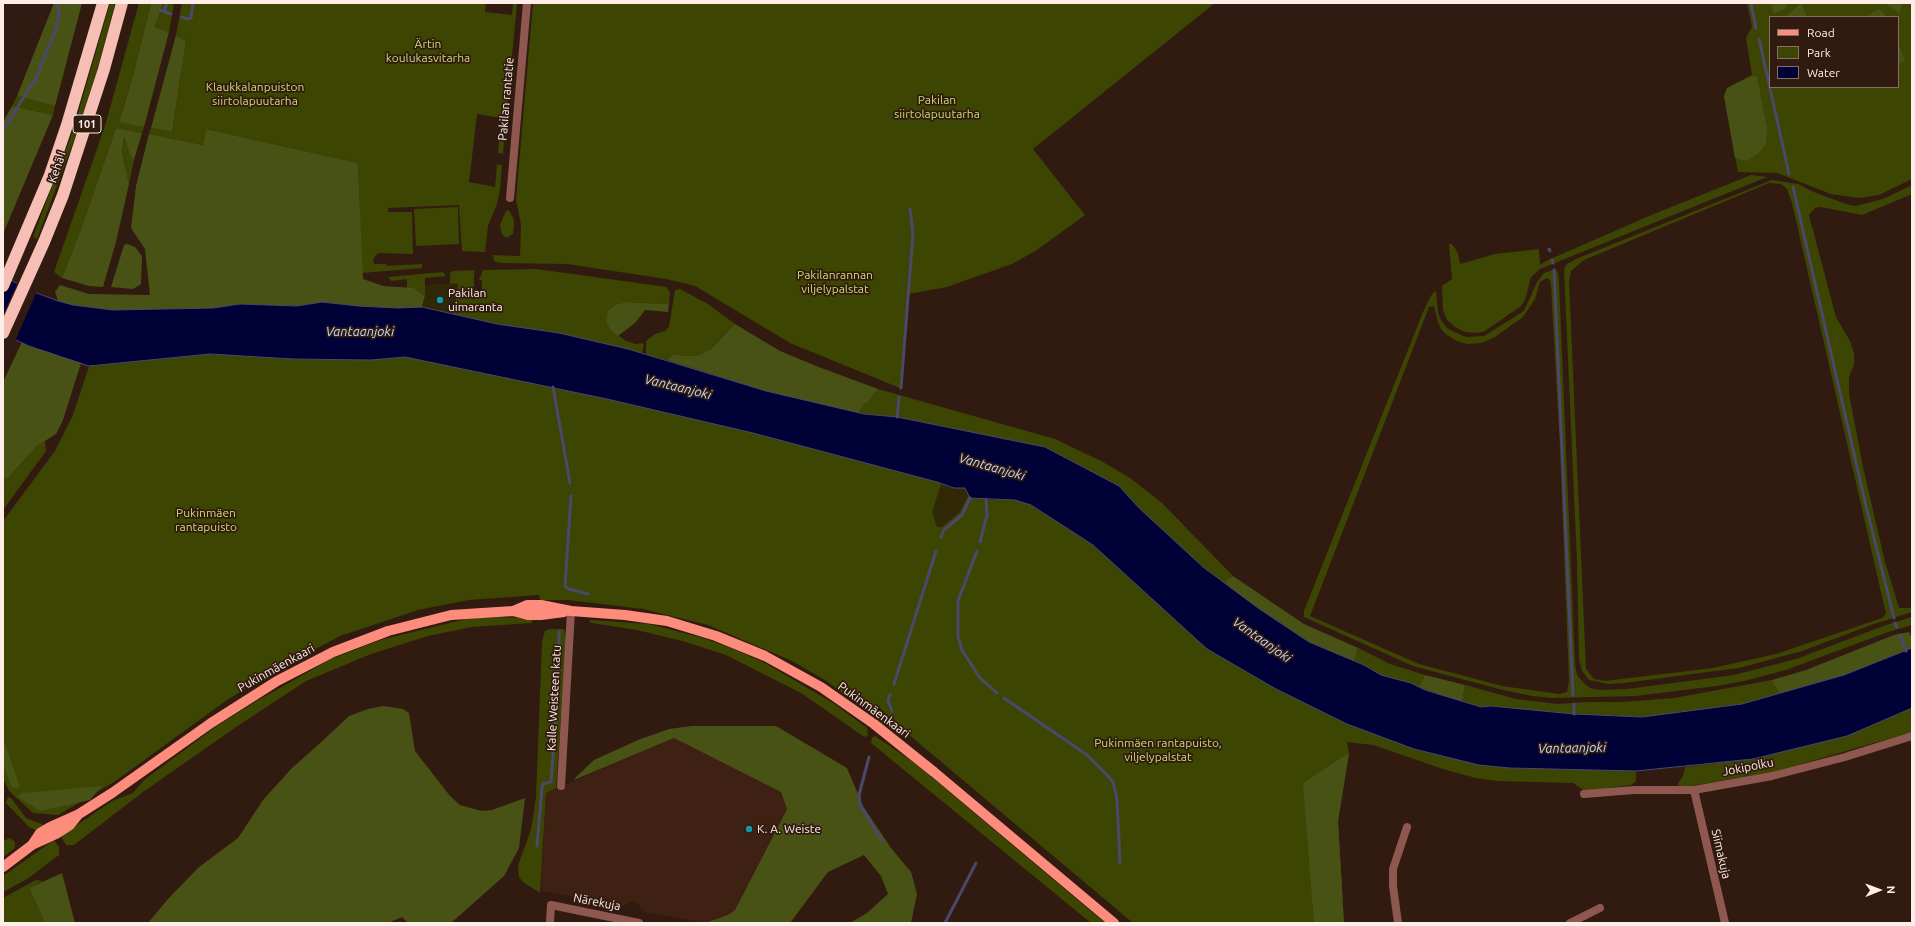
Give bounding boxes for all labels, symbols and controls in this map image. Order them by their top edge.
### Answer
legend [1769,16,1899,88]
text: Road [1807,26,1835,39]
park label: Ärtin koulukasvitarha [386,37,470,65]
text: Park [1807,46,1831,59]
street label: Pakilan rantatie [495,57,517,141]
text: Water [1807,66,1840,79]
park label: Klaukkalanpuiston siirtolapuutarha [206,80,304,108]
park label: Pakilan siirtolapuutarha [894,93,980,121]
road number: 101 [73,115,101,133]
street label: Kehä I [45,149,69,185]
park label: Pakilanrannan viljelypalstat [797,268,873,296]
place label: Pakilan uimaranta [448,286,503,314]
marker: Pakilan uimaranta [435,295,445,305]
water label: Vantaanjoki [326,324,394,340]
water label: Vantaanjoki [643,371,713,403]
water label: Vantaanjoki [957,450,1027,484]
park label: Pukinmäen rantapuisto [175,506,237,534]
water label: Vantaanjoki [1230,614,1294,666]
street label: Pukinmäenkaari [235,641,317,695]
street label: Kalle Weisteen katu [544,645,564,751]
street label: Pukinmäenkaari [835,679,913,741]
park label: Pukinmäen rantapuisto, viljelypalstat [1094,736,1222,764]
water label: Vantaanjoki [1538,740,1606,756]
street label: Jokipolku [1721,755,1775,779]
place label: K. A. Weiste [757,822,821,836]
marker: K. A. Weiste [744,824,754,834]
street label: Siimakuja [1708,828,1734,880]
north arrow [1859,870,1899,910]
text: N [1885,886,1897,894]
street label: Närekuja [572,890,622,914]

